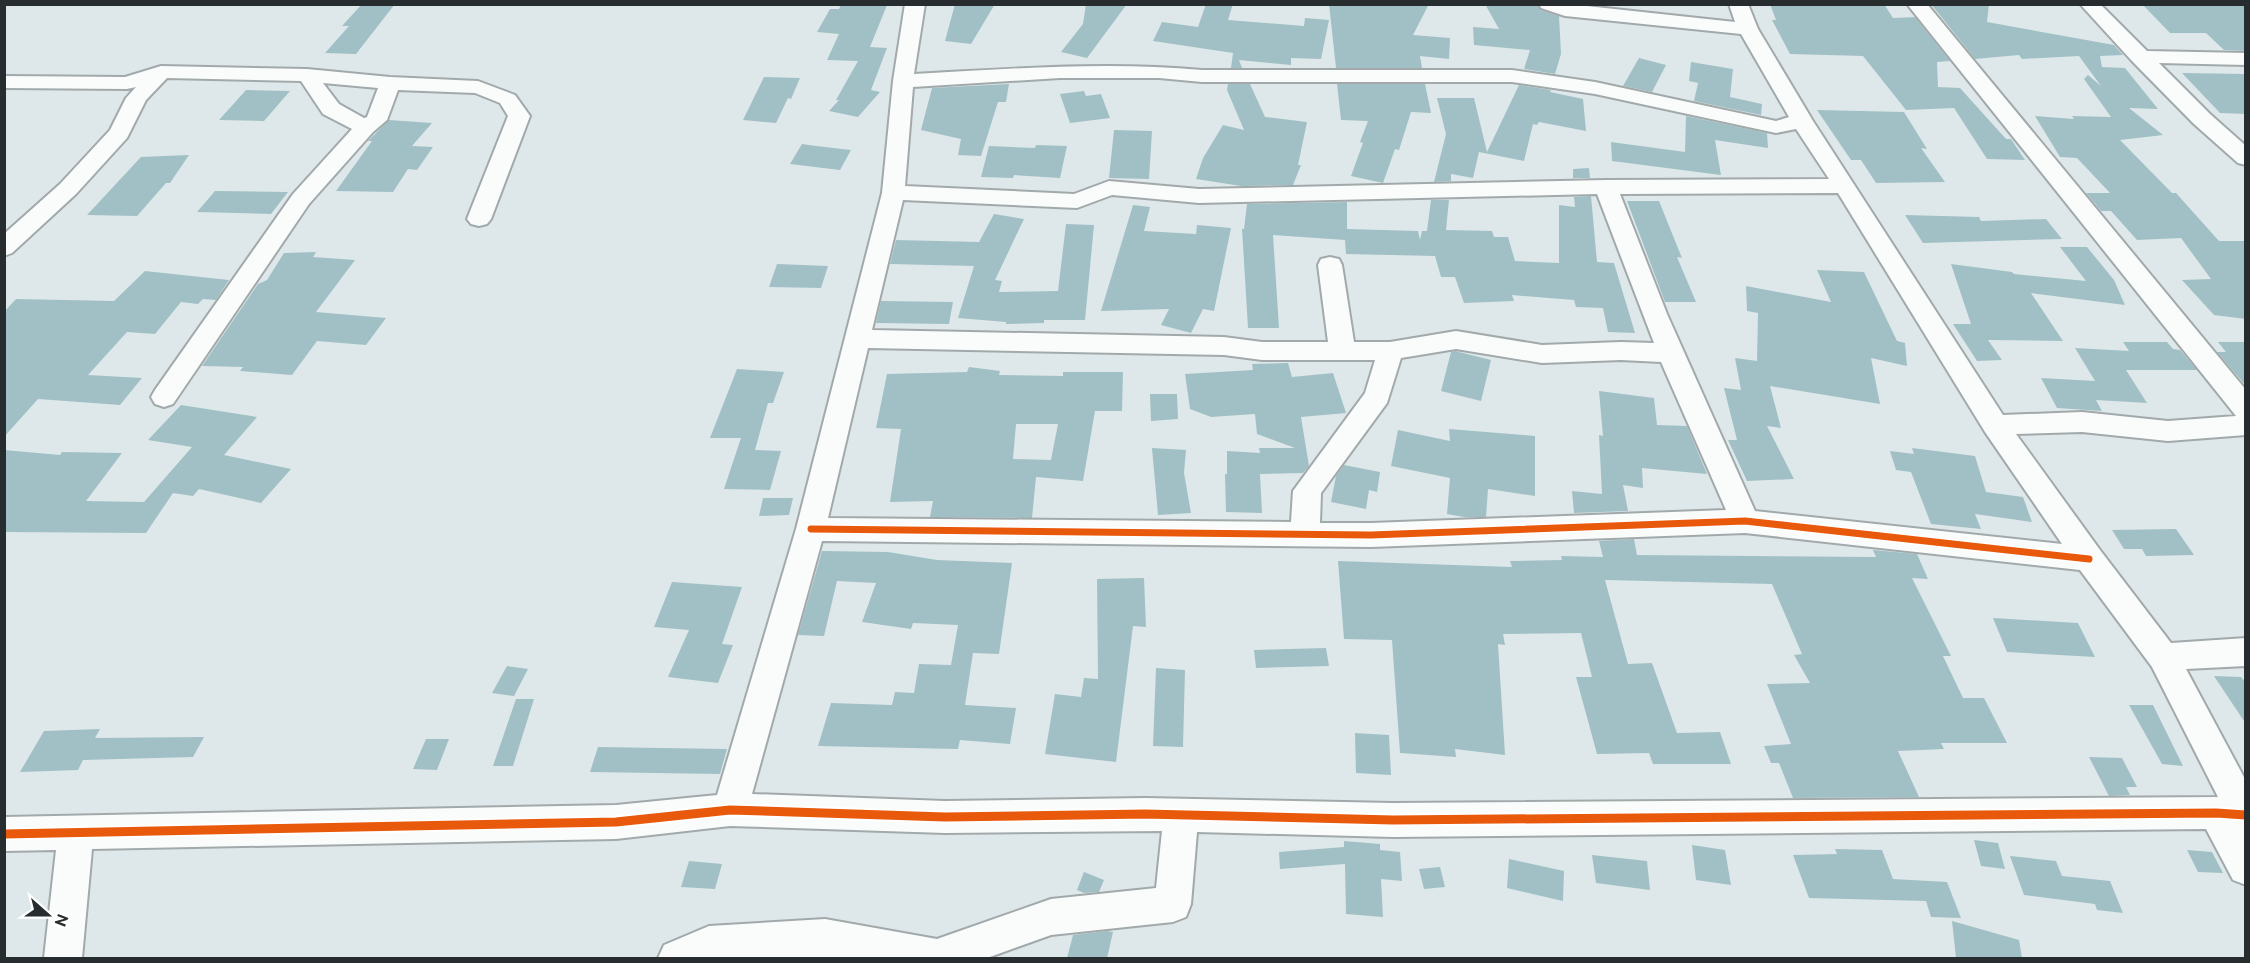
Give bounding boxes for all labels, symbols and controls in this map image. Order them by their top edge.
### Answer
north arrow [18,885,78,945]
text: N [51,912,73,929]

